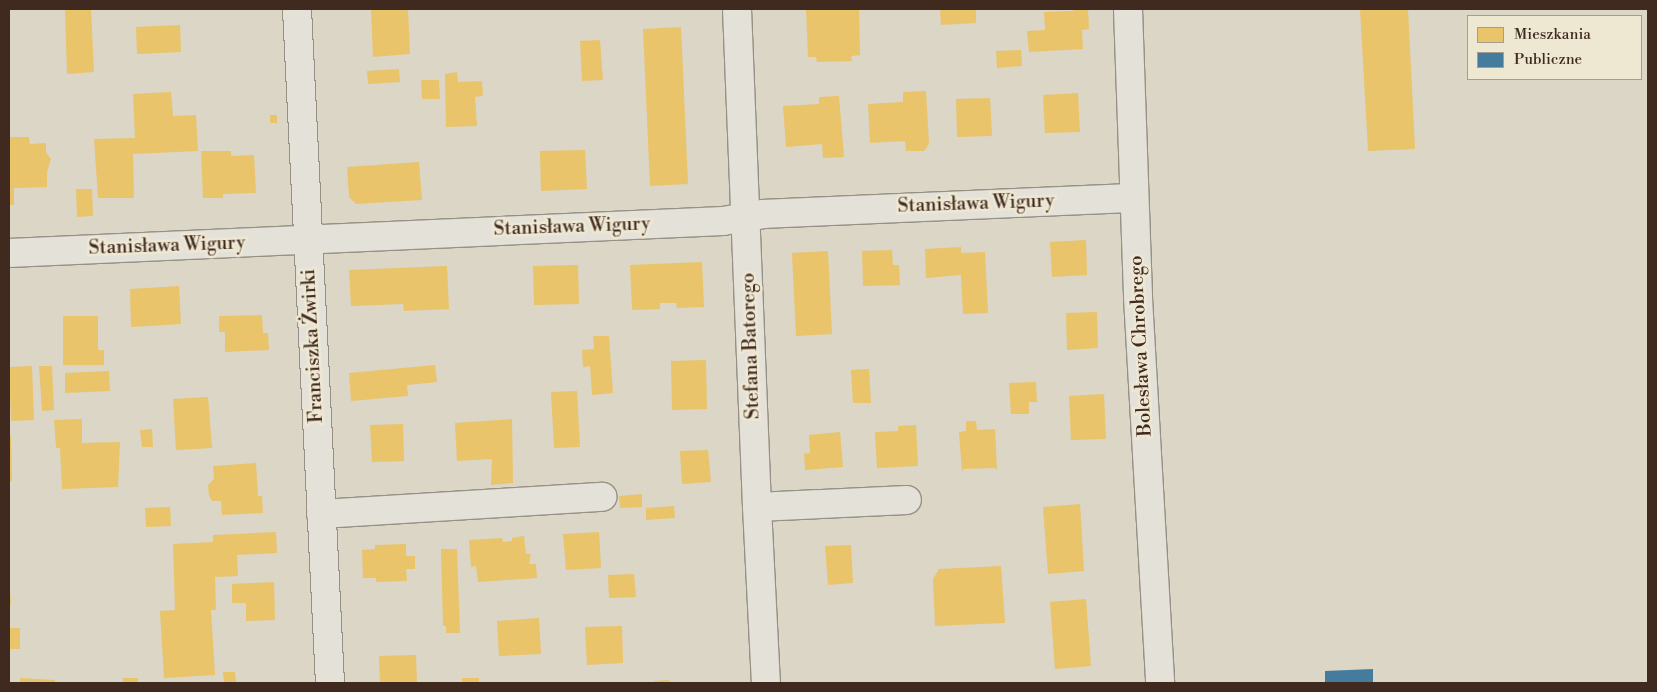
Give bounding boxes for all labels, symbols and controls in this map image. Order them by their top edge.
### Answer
legend [1467,15,1642,80]
text: Mieszkania [1514,25,1591,44]
text: Publiczne [1514,50,1582,69]
street label: Stanisława Wigury [897,190,1055,218]
street label: Stanisława Wigury [493,213,651,241]
street label: Stanisława Wigury [88,232,246,260]
street label: Bolesława Chrobrego [1125,255,1157,437]
street label: Franciszka Żwirki [298,268,328,424]
street label: Stefana Batorego [737,272,765,420]

